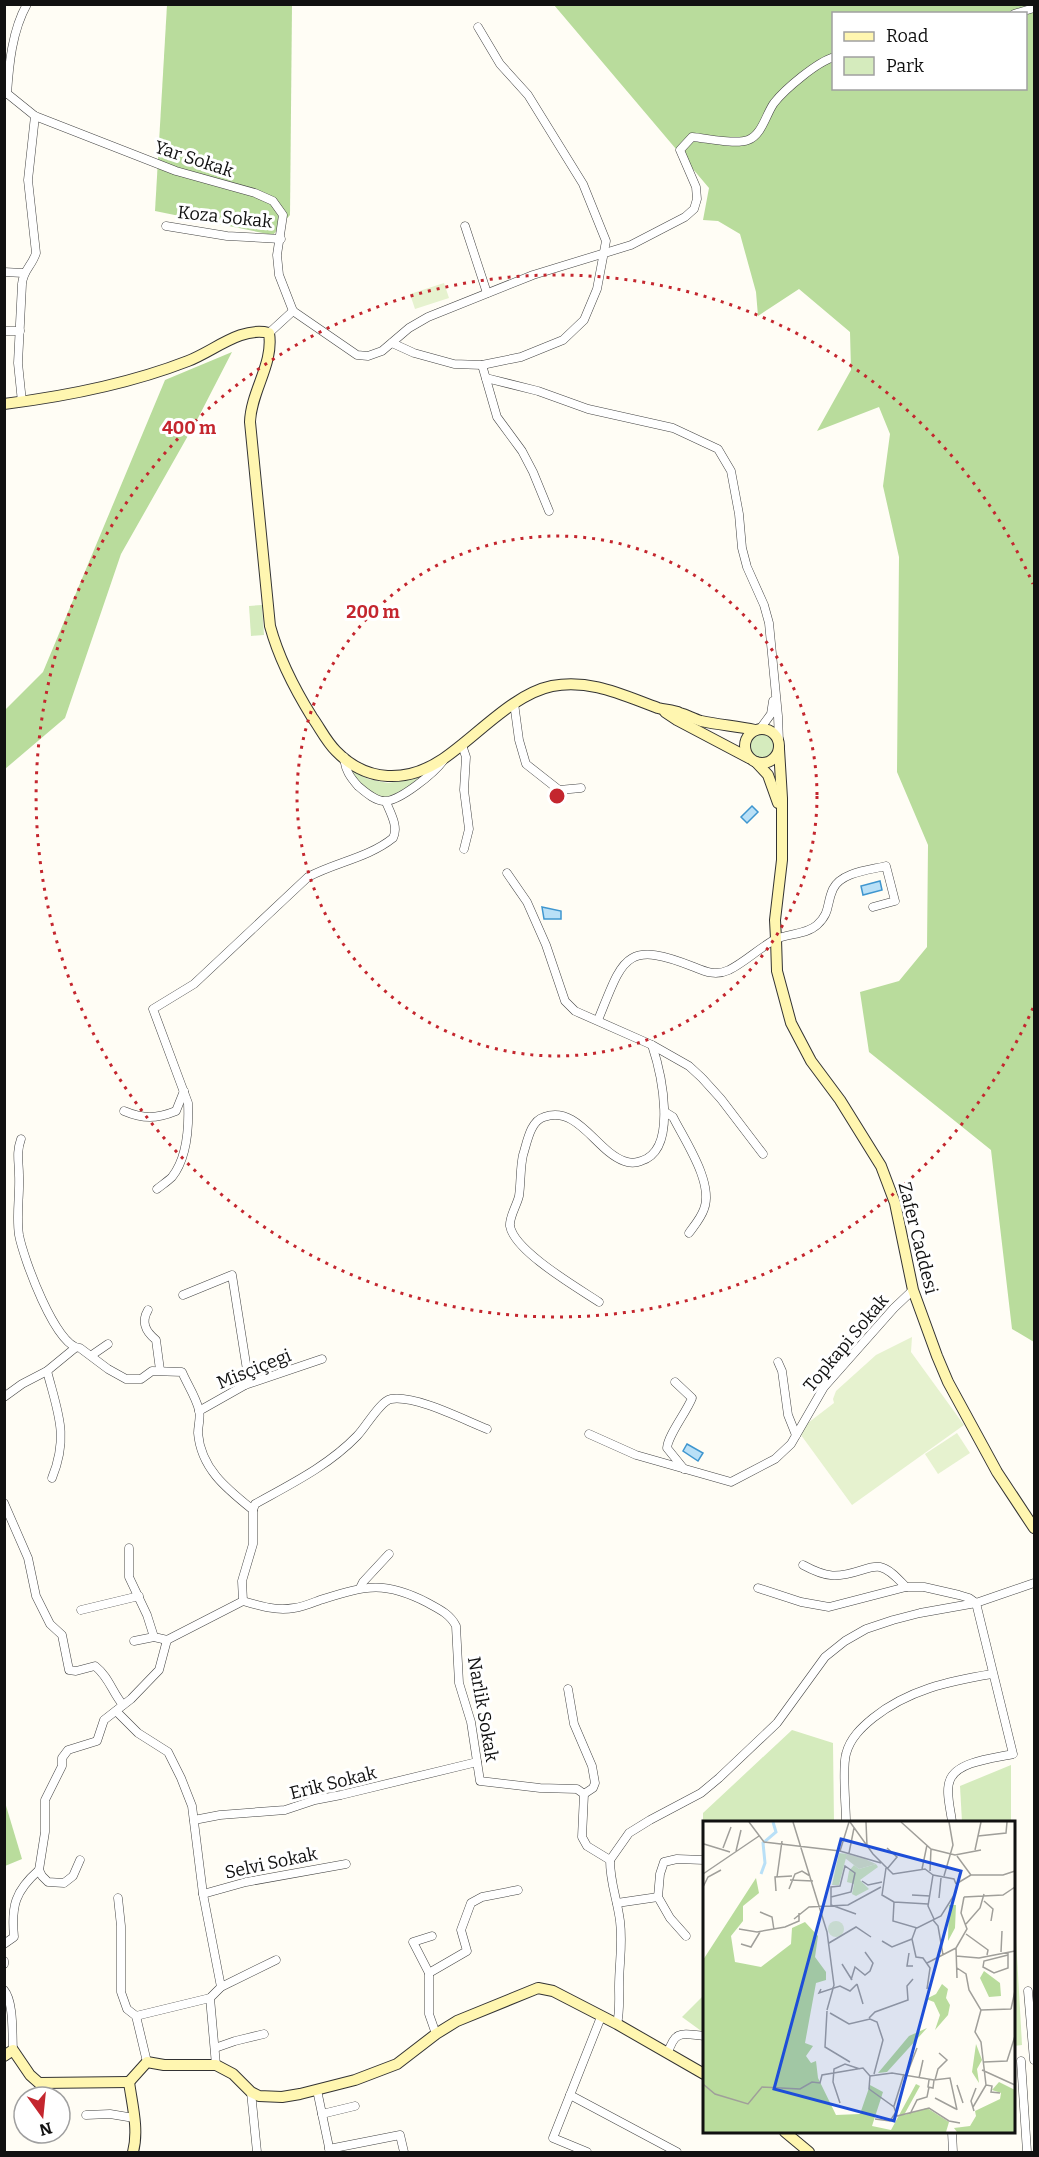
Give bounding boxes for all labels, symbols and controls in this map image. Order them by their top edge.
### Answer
legend [832,12,1027,90]
text: Road [886,25,929,47]
text: Park [886,55,925,77]
street label: Yar Sokak [152,136,237,182]
street label: Koza Sokak [177,201,274,233]
text: 400 m [162,417,216,439]
text: 200 m [346,601,400,623]
centre of rings [547,786,567,806]
street label: Zafer Caddesi [893,1180,943,1296]
street label: Topkapi Sokak [799,1289,894,1396]
street label: Misçiçegi [214,1344,294,1394]
street label: Narlik Sokak [463,1655,503,1764]
street label: Erik Sokak [287,1761,379,1804]
inset map [703,1821,1015,2133]
street label: Selvi Sokak [223,1842,320,1884]
north arrow [12,2085,72,2145]
text: N [37,2118,54,2140]

